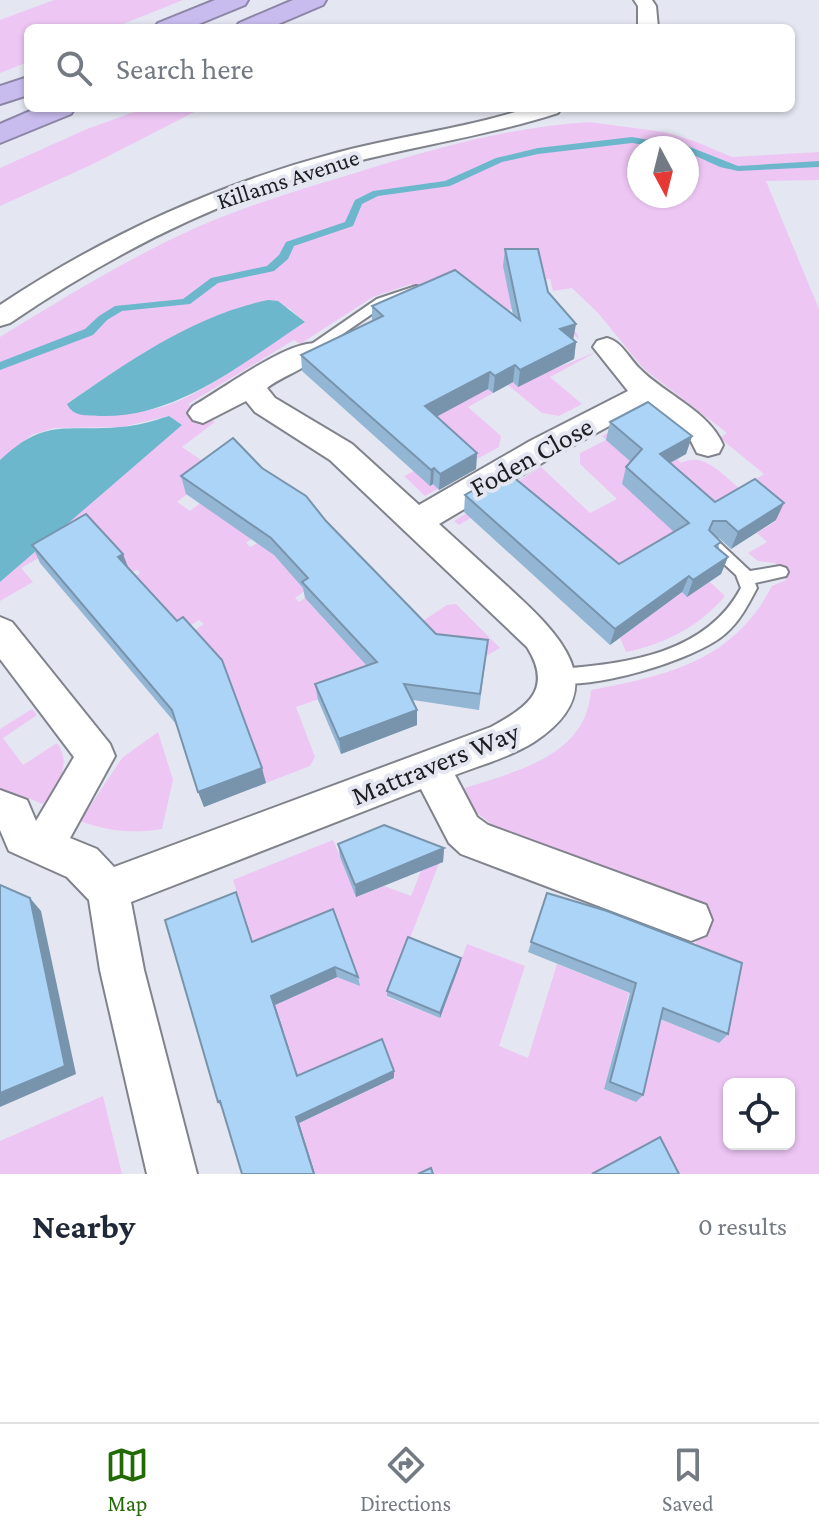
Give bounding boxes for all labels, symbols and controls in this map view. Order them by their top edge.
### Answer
search box [24,24,795,112]
icon: search [52,46,96,90]
text: Search here [116,52,254,85]
north arrow [627,136,699,208]
street label: Killams Avenue [213,143,362,214]
street label: Foden Close [464,410,598,503]
street label: Mattravers Way [347,715,525,811]
map controls [723,1078,795,1150]
button: locate [723,1078,795,1150]
text: Nearby [32,1208,135,1245]
text: 0 results [698,1212,787,1241]
tab: Map [105,1443,149,1516]
tab: Directions [360,1443,451,1516]
tab: Saved [662,1443,714,1516]

